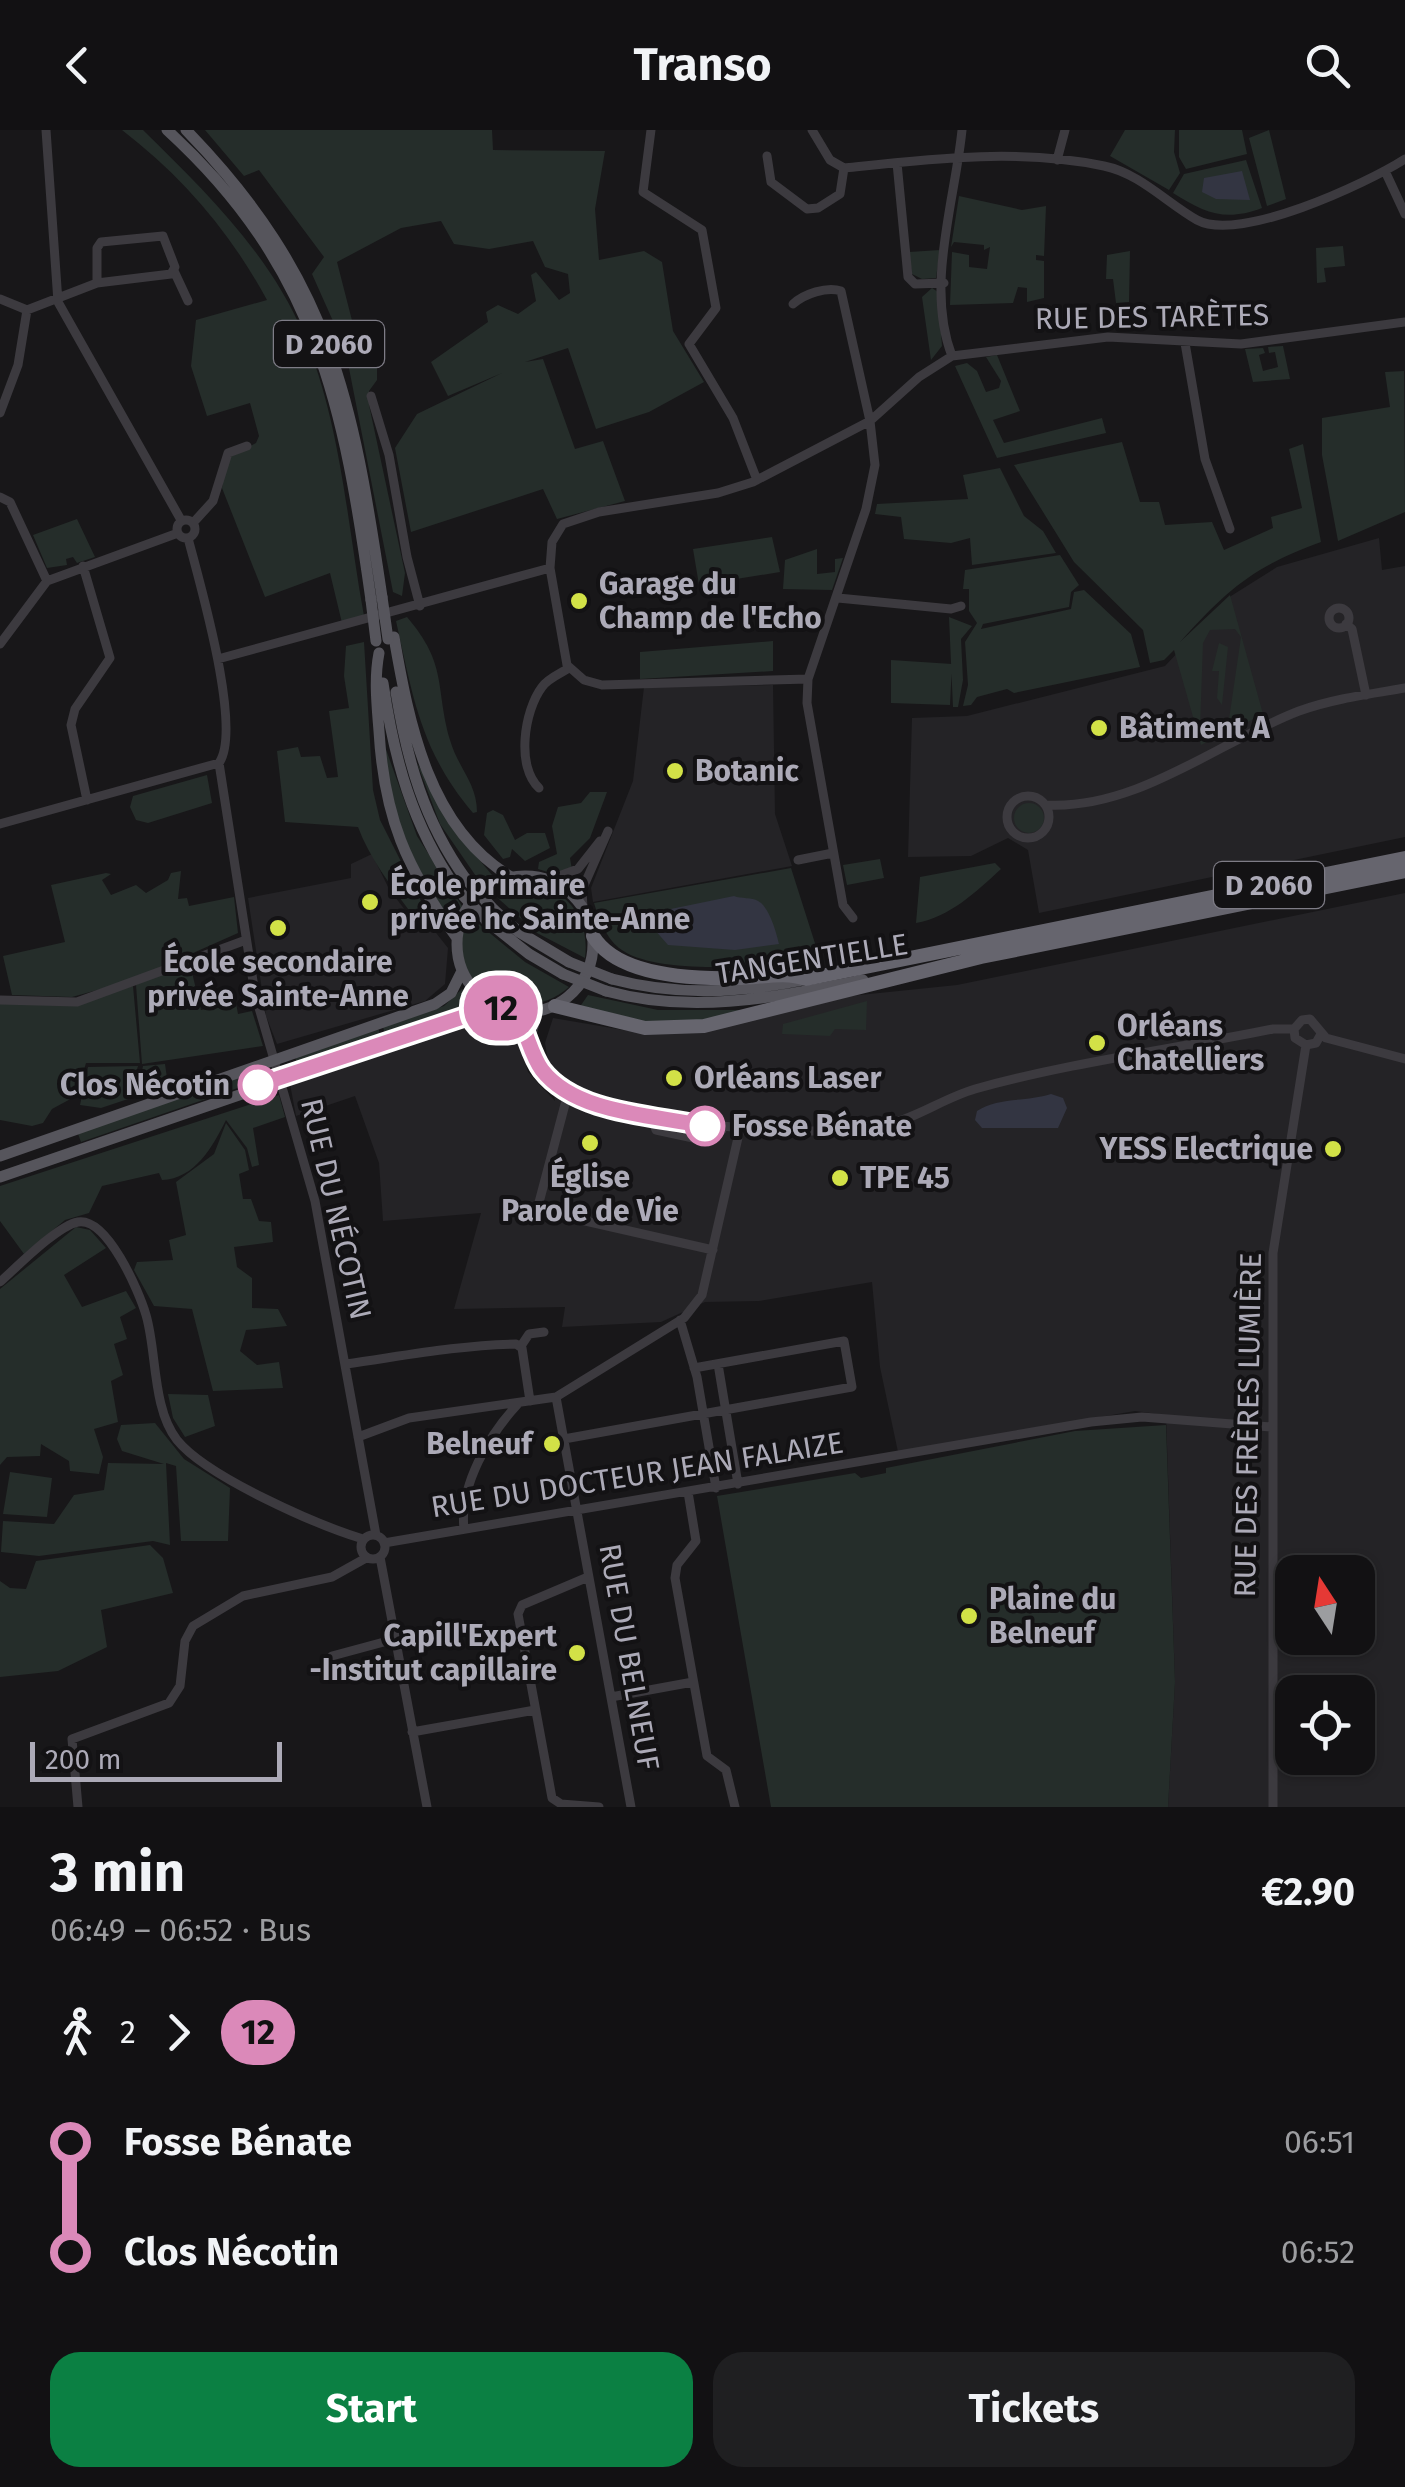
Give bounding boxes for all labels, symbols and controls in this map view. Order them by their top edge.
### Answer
icon: back [50,38,105,93]
text: Transo [633,38,772,92]
icon: search [1300,38,1355,93]
street label: RUE DES TARÈTES [1035,297,1269,337]
road number: D 2060 [274,321,384,367]
place label: Garage du Champ de l'Echo [599,566,822,636]
marker: Garage du Champ de l'Echo [568,590,590,612]
place label: Bâtiment A [1119,710,1271,746]
marker: Bâtiment A [1088,717,1110,739]
place label: Botanic [695,753,799,789]
marker: Botanic [664,760,686,782]
road number: D 2060 [1214,862,1324,908]
place label: École primaire privée hc Sainte-Anne [390,864,690,937]
marker: École primaire privée hc Sainte-Anne [359,891,381,913]
marker: École secondaire privée Sainte-Anne [267,917,289,939]
street label: TANGENTIELLE [714,926,910,992]
place label: École secondaire privée Sainte-Anne [147,941,409,1014]
line badge: 12 [456,976,546,1040]
text: 12 [484,987,518,1029]
place label: Orléans Chatelliers [1117,1008,1264,1078]
marker: Orléans Chatelliers [1086,1032,1108,1054]
place label: Orléans Laser [694,1060,882,1096]
marker: Clos Nécotin [239,1066,277,1104]
place label: Clos Nécotin [60,1067,230,1103]
marker: Orléans Laser [663,1067,685,1089]
street label: RUE DU NÉCOTIN [293,1095,379,1323]
marker: Fosse Bénate [686,1107,724,1145]
place label: Fosse Bénate [732,1108,912,1144]
place label: YESS Electrique [1099,1131,1313,1167]
marker: Église Parole de Vie [579,1132,601,1154]
marker: YESS Electrique [1322,1138,1344,1160]
place label: Église Parole de Vie [501,1156,679,1229]
place label: TPE 45 [860,1160,950,1196]
marker: TPE 45 [829,1167,851,1189]
street label: RUE DES FRÈRES LUMIÈRE [1227,1252,1269,1598]
street label: RUE DU DOCTEUR JEAN FALAIZE [428,1425,846,1525]
place label: Belneuf [426,1426,534,1462]
marker: Belneuf [541,1433,563,1455]
street label: RUE DU BELNEUF [591,1541,667,1773]
north arrow [1275,1555,1375,1655]
map controls [1275,1555,1375,1775]
place label: Plaine du Belneuf [989,1581,1117,1651]
marker: Plaine du Belneuf [958,1605,980,1627]
place label: Capill'Expert -Institut capillaire [310,1618,557,1688]
marker: Capill'Expert -Institut capillaire [566,1642,588,1664]
button: locate [1275,1675,1375,1775]
scale bar [30,1737,282,1782]
text: 200 m [45,1743,122,1776]
text: 3 min [50,1840,185,1906]
text: €2.90 [1261,1869,1355,1915]
text: 06:49 – 06:52 · Bus [50,1911,311,1949]
icon: walk [50,2005,105,2060]
icon: forward [151,2005,206,2060]
text: 12 [241,2011,275,2053]
text: 2 [120,2013,136,2051]
text: Fosse Bénate [124,2119,352,2165]
text: 06:51 [1284,2123,1355,2161]
text: Clos Nécotin [124,2229,339,2275]
text: 06:52 [1281,2233,1355,2271]
button: Start [50,2352,693,2467]
button: Tickets [713,2352,1355,2467]

